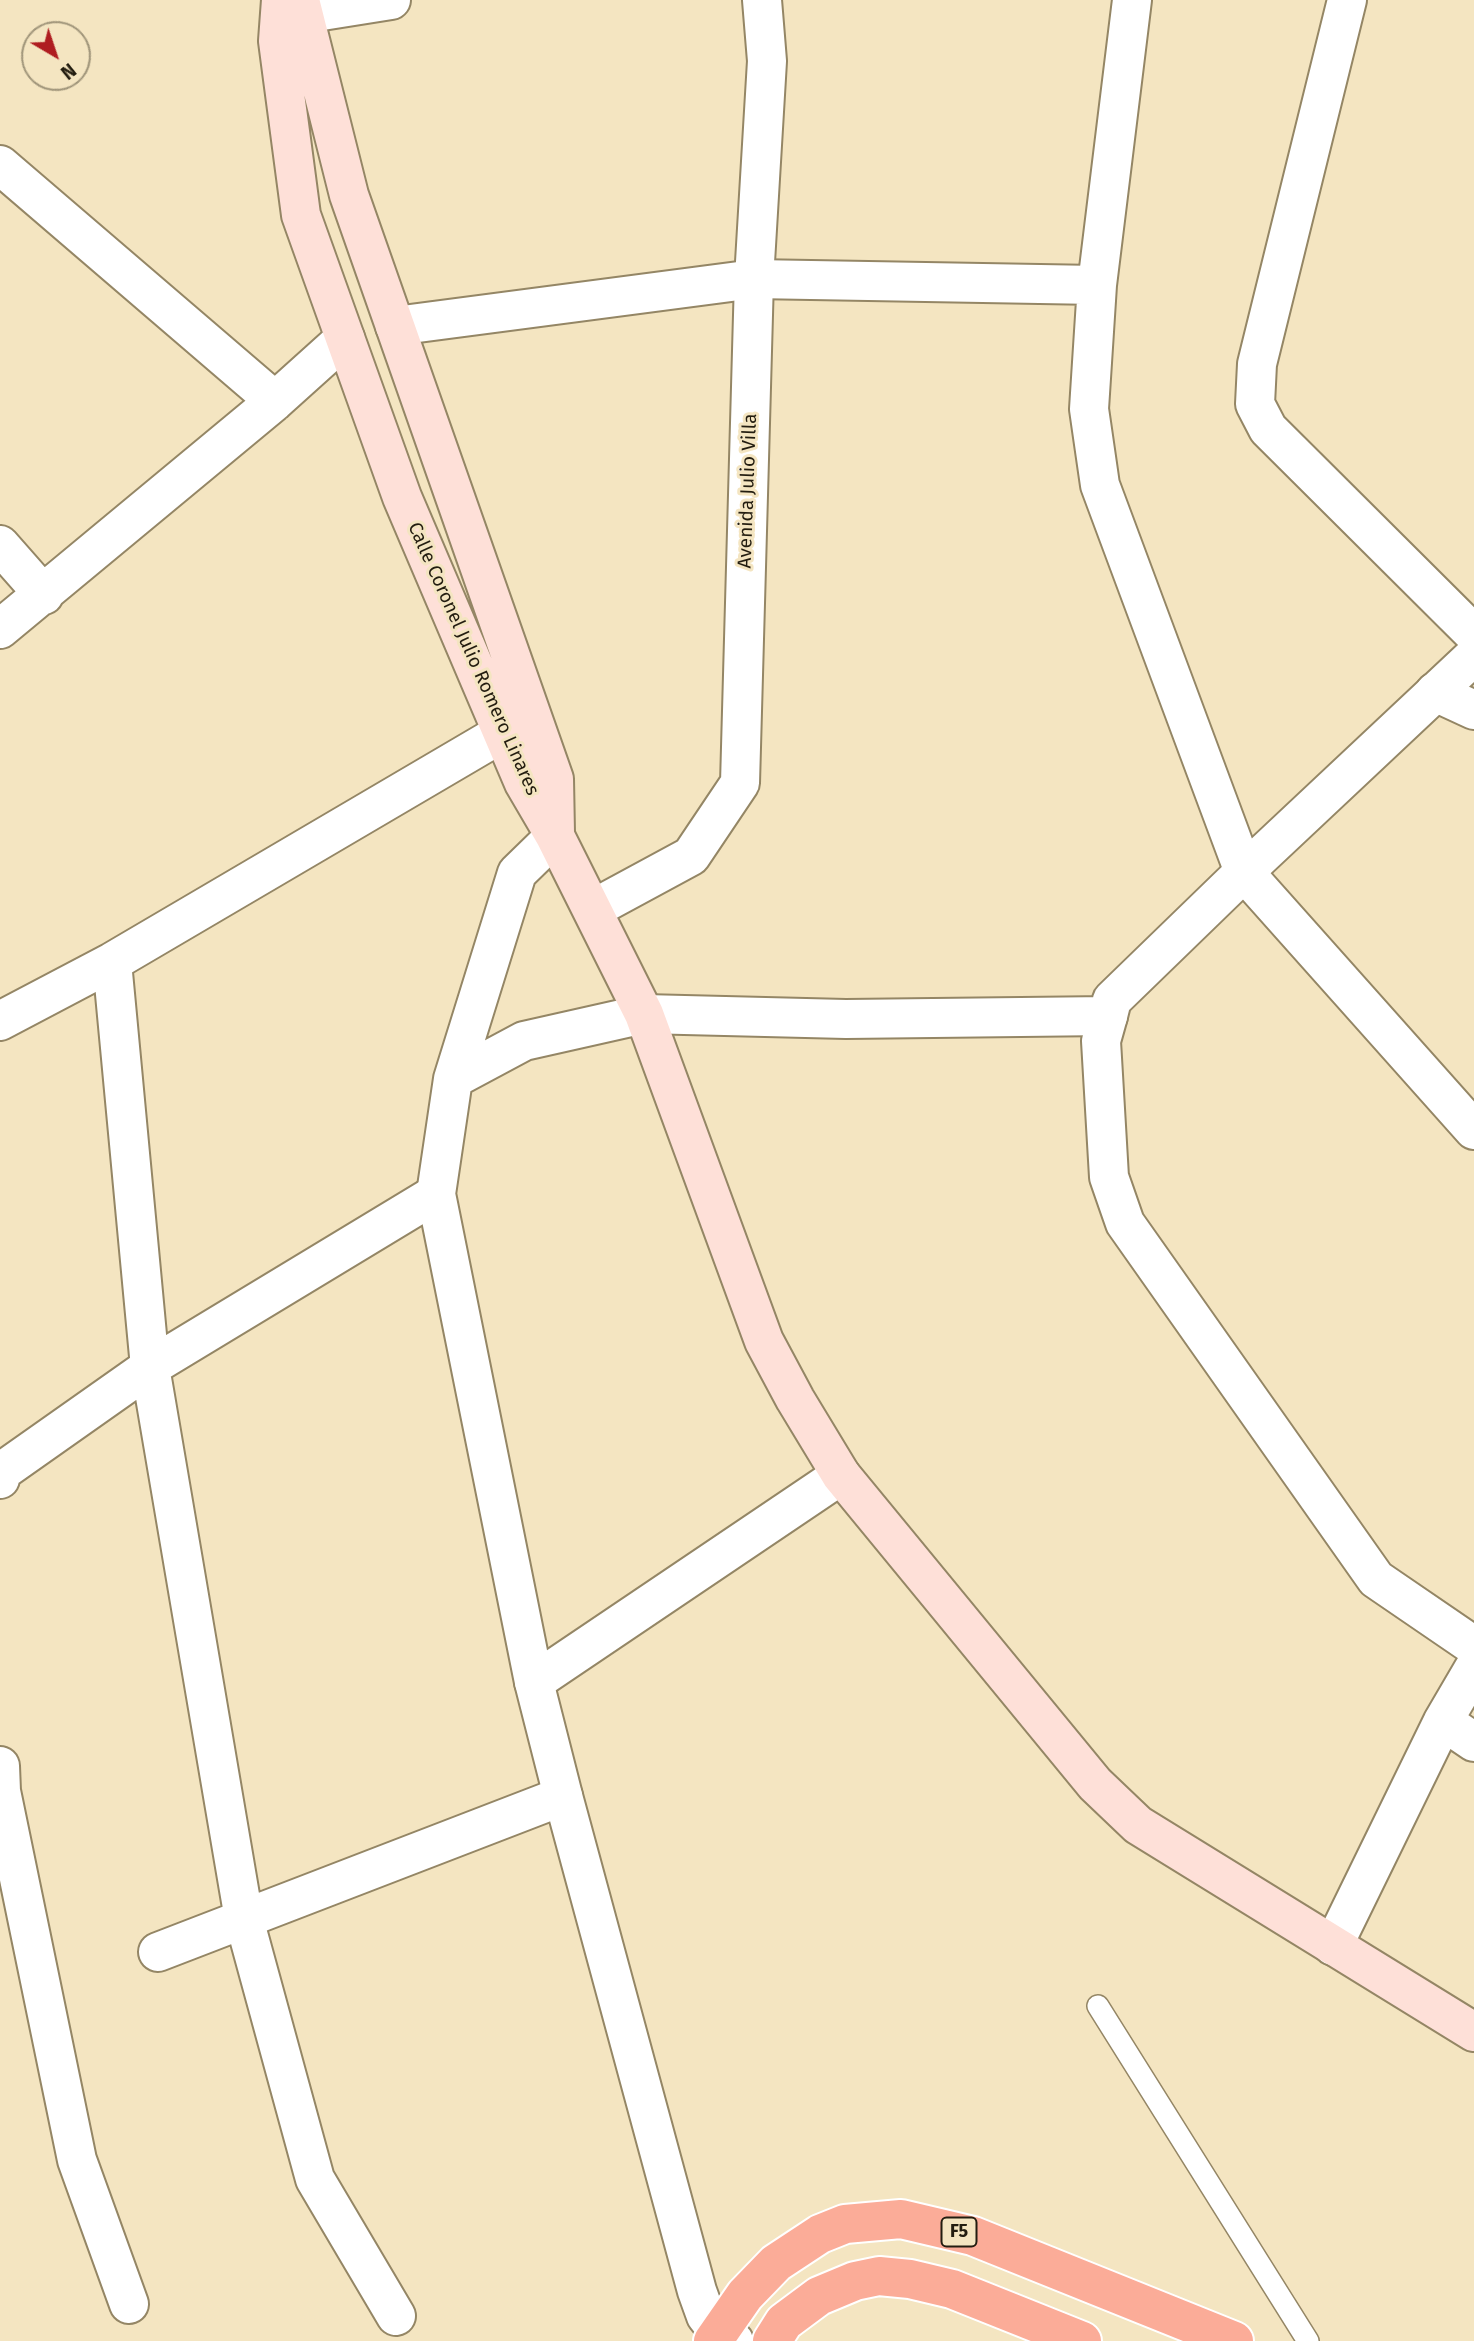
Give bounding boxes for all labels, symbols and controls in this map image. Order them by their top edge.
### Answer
north arrow [21,21,91,91]
text: N [56,58,80,84]
street label: Avenida Julio Villa [734,413,762,569]
street label: Calle Coronel Julio Romero Linares [402,519,544,799]
road number: F5 [942,2218,976,2246]

